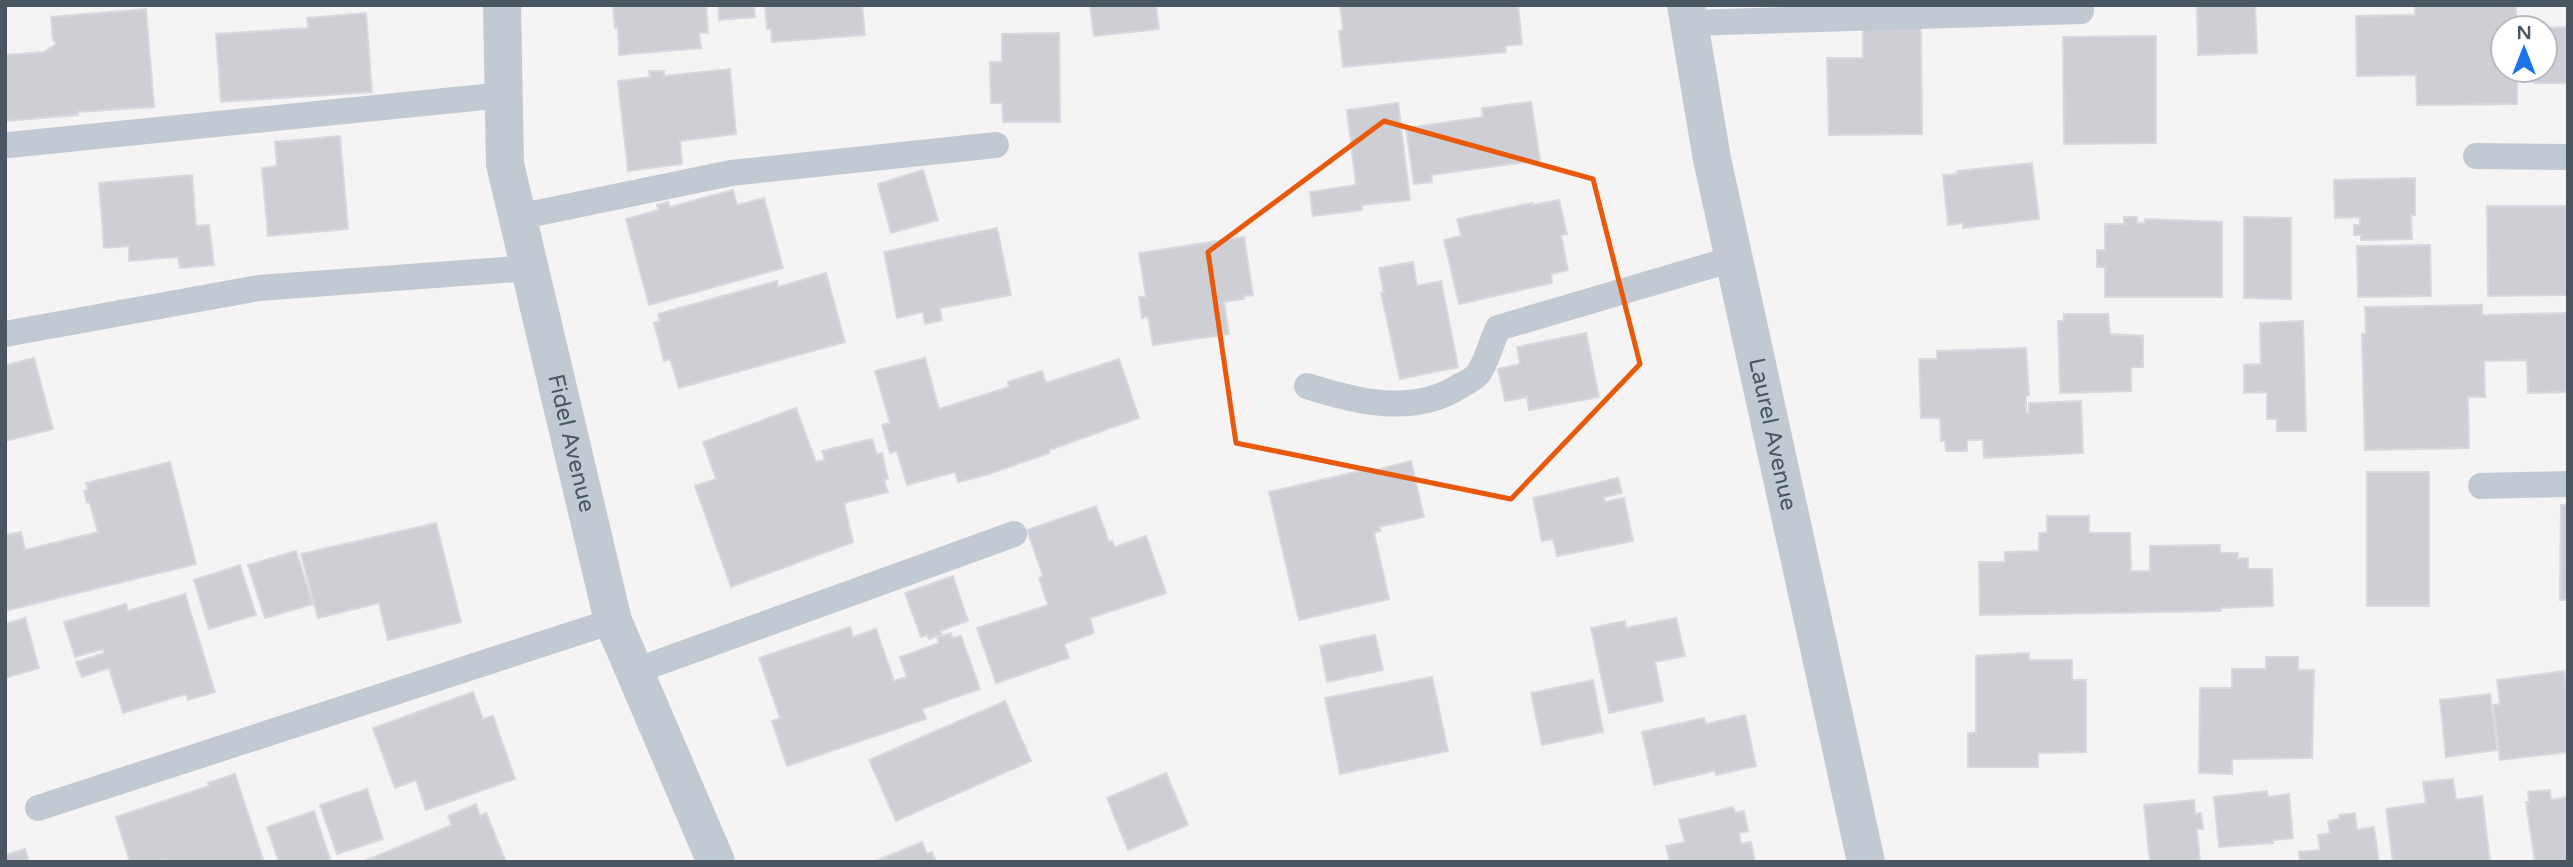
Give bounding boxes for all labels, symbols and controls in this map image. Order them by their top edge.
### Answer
north arrow [2489,14,2559,84]
text: N [2516,22,2532,44]
street label: Laurel Avenue [1742,355,1803,513]
street label: Fidel Avenue [541,371,601,515]

